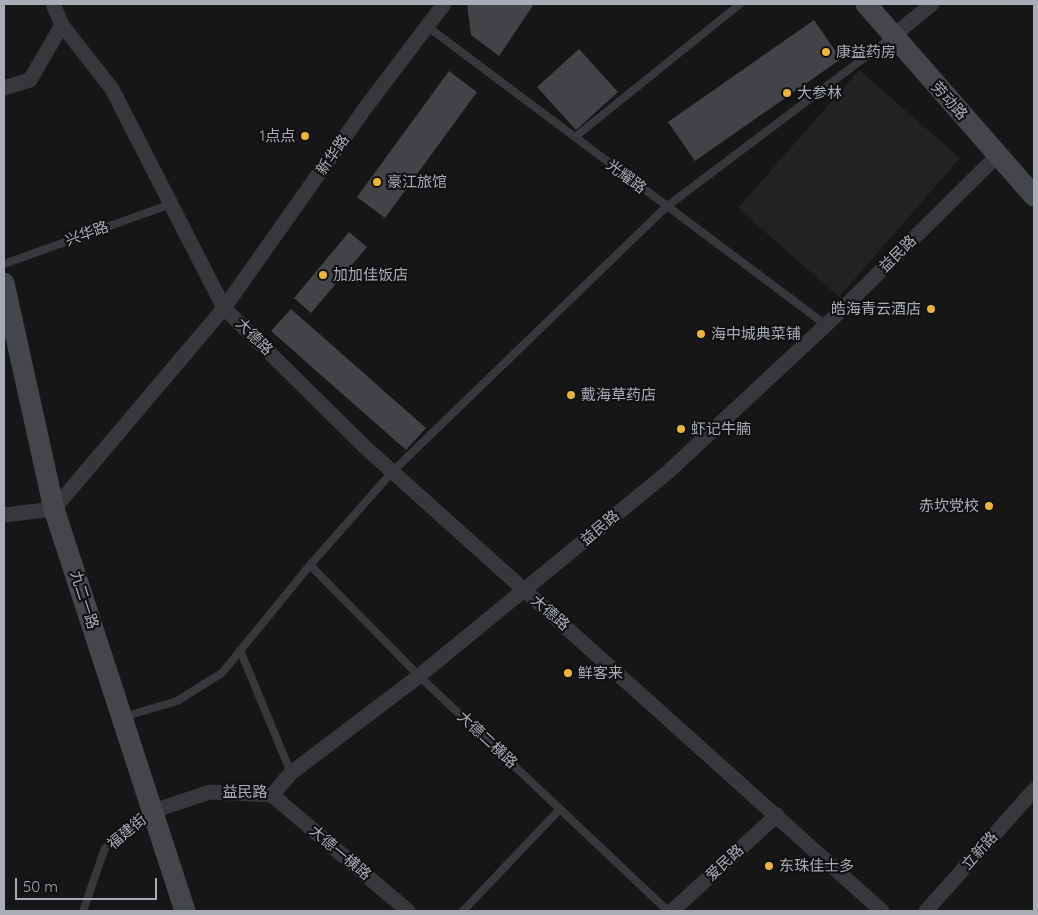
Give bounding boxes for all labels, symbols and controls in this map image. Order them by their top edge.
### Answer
place label: 康益药房 [836,43,896,61]
marker: 康益药房 [820,46,832,58]
street label: 劳动路 [927,78,971,124]
place label: 大参林 [797,84,842,102]
marker: 大参林 [781,87,793,99]
place label: 1点点 [259,127,295,145]
marker: 1点点 [299,130,311,142]
street label: 新华路 [313,131,353,179]
street label: 光耀路 [603,156,649,198]
place label: 豪江旅馆 [387,173,447,191]
marker: 豪江旅馆 [371,176,383,188]
street label: 兴华路 [63,218,111,250]
street label: 益民路 [876,232,920,276]
place label: 加加佳饭店 [333,266,408,284]
marker: 加加佳饭店 [317,269,329,281]
place label: 皓海青云酒店 [831,300,921,318]
marker: 皓海青云酒店 [925,303,937,315]
street label: 大德路 [232,315,276,359]
place label: 海中城典菜铺 [711,325,801,343]
marker: 海中城典菜铺 [695,328,707,340]
place label: 戴海草药店 [581,386,656,404]
marker: 戴海草药店 [565,389,577,401]
place label: 虾记牛腩 [691,420,751,438]
marker: 虾记牛腩 [675,423,687,435]
place label: 赤坎党校 [919,497,979,515]
marker: 赤坎党校 [983,500,995,512]
street label: 益民路 [577,507,623,549]
street label: 九二一路 [66,569,102,631]
street label: 大德路 [527,591,573,635]
place label: 鲜客来 [578,664,623,682]
marker: 鲜客来 [562,667,574,679]
street label: 大德二横路 [453,708,521,772]
street label: 益民路 [223,783,267,801]
street label: 福建街 [104,811,150,853]
street label: 大德一横路 [305,822,375,884]
street label: 立新路 [958,828,1002,874]
street label: 爱民路 [702,841,748,885]
place label: 东珠佳士多 [779,857,854,875]
marker: 东珠佳士多 [763,860,775,872]
scale bar [18,868,160,900]
text: 50 m [23,877,58,896]

